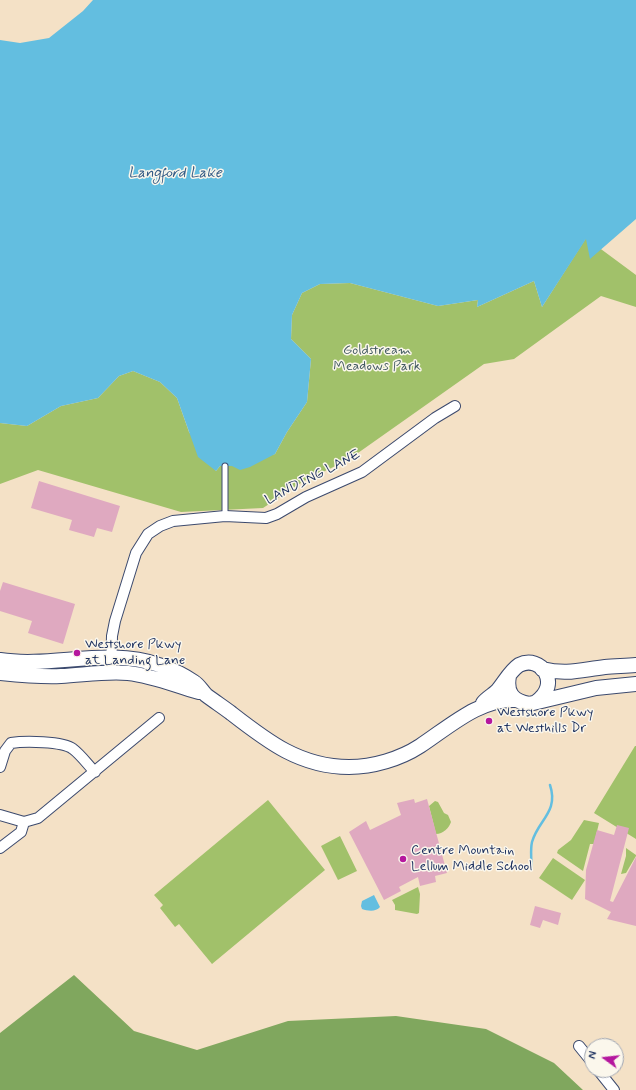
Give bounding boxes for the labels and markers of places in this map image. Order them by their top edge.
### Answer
place label: Westshore Pkwy at Landing Lane [85,637,185,670]
marker: Westshore Pkwy at Landing Lane [72,648,82,658]
place label: Westshore Pkwy at Westhills Dr [497,705,593,738]
marker: Westshore Pkwy at Westhills Dr [484,716,494,726]
place label: Centre Mountain Lellum Middle School [411,843,533,876]
marker: Centre Mountain Lellum Middle School [398,854,408,864]

